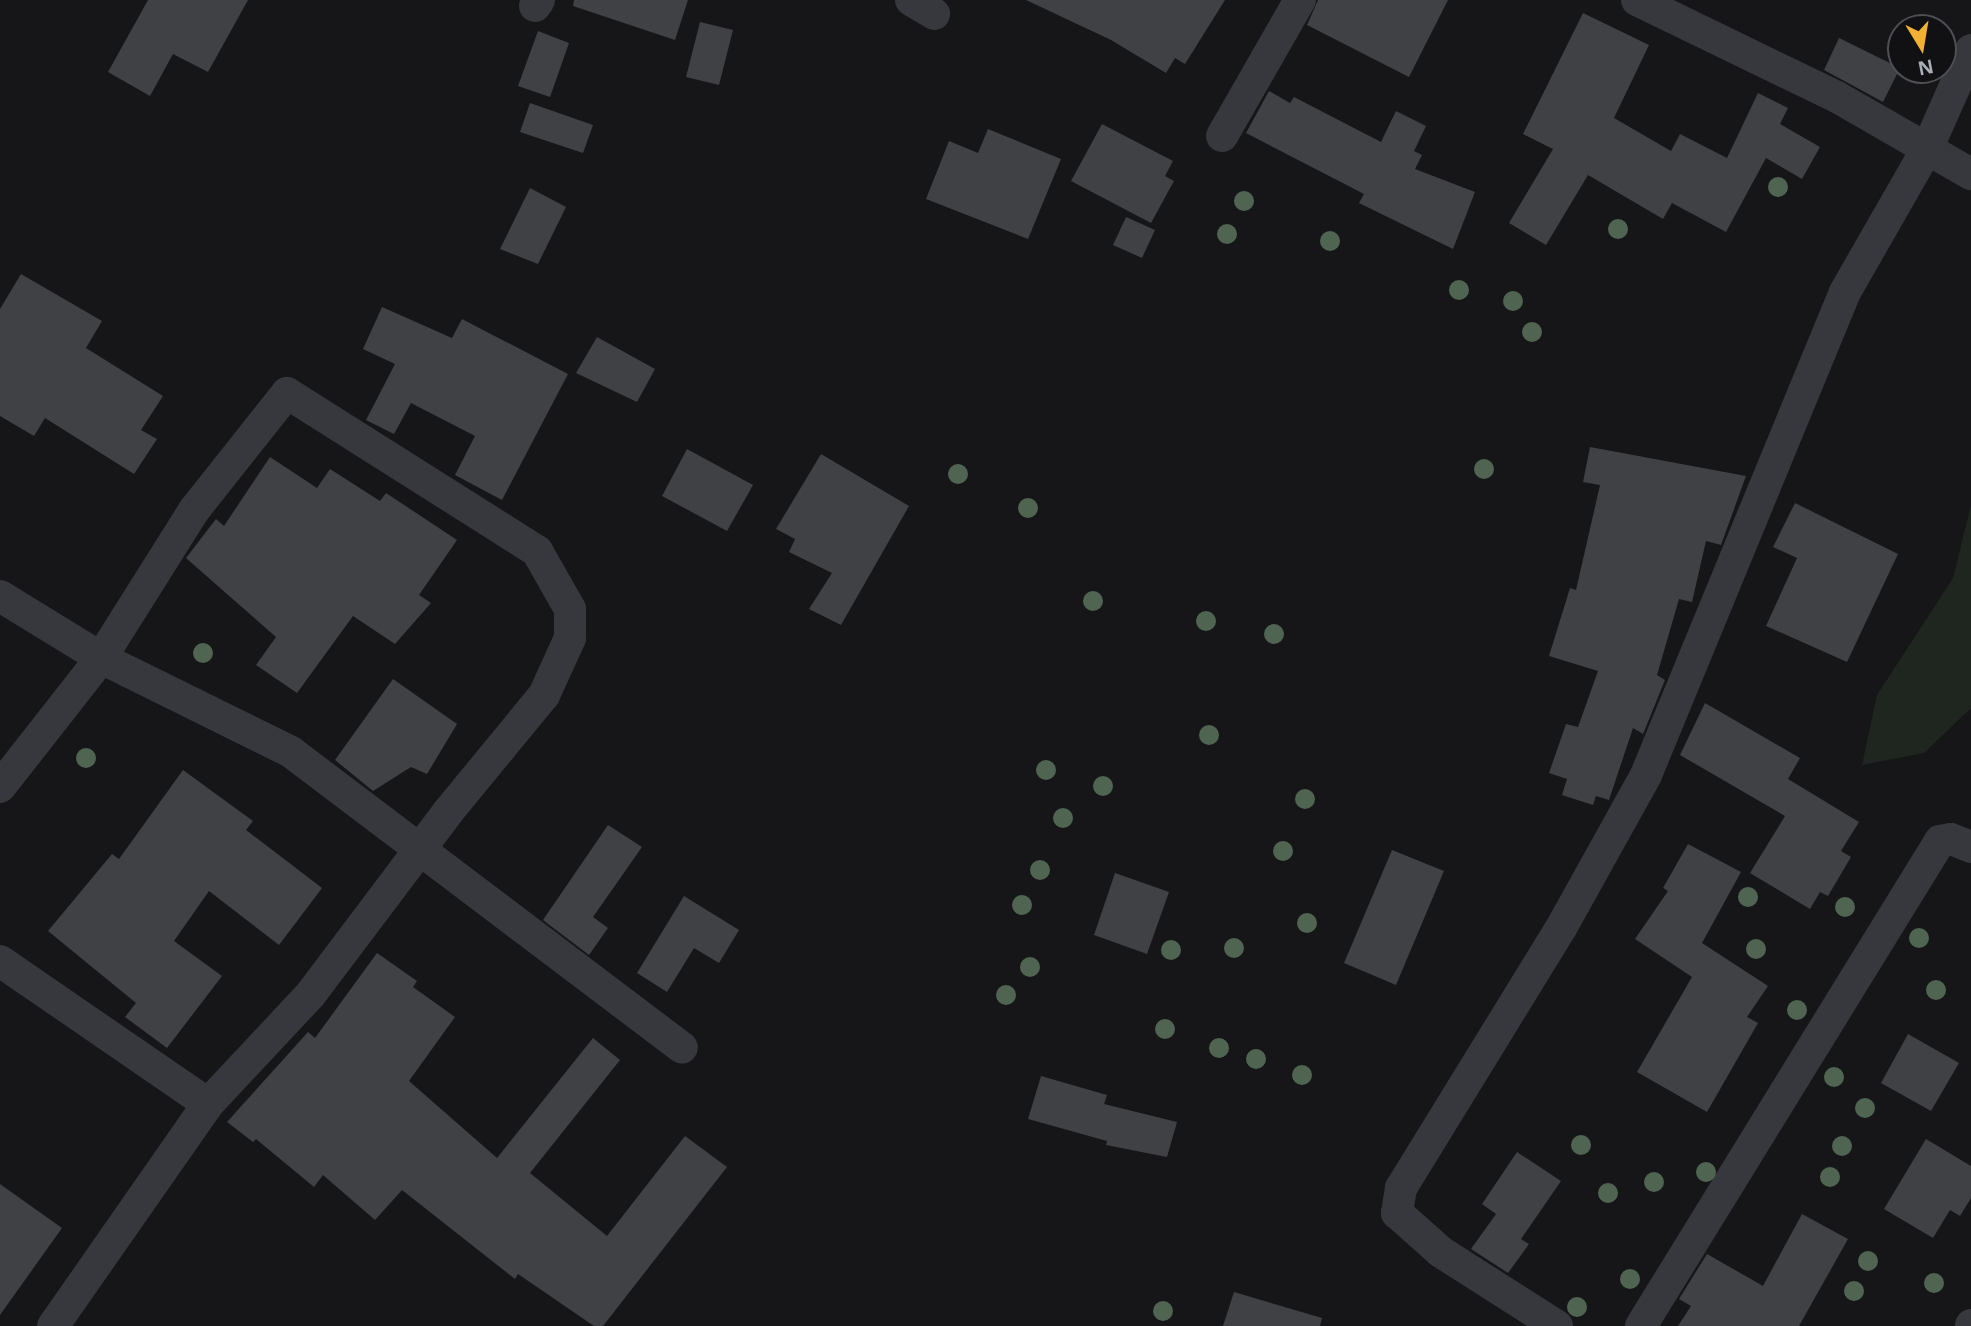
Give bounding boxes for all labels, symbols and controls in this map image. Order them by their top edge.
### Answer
north arrow [1887,14,1957,84]
text: N [1916,53,1936,82]

